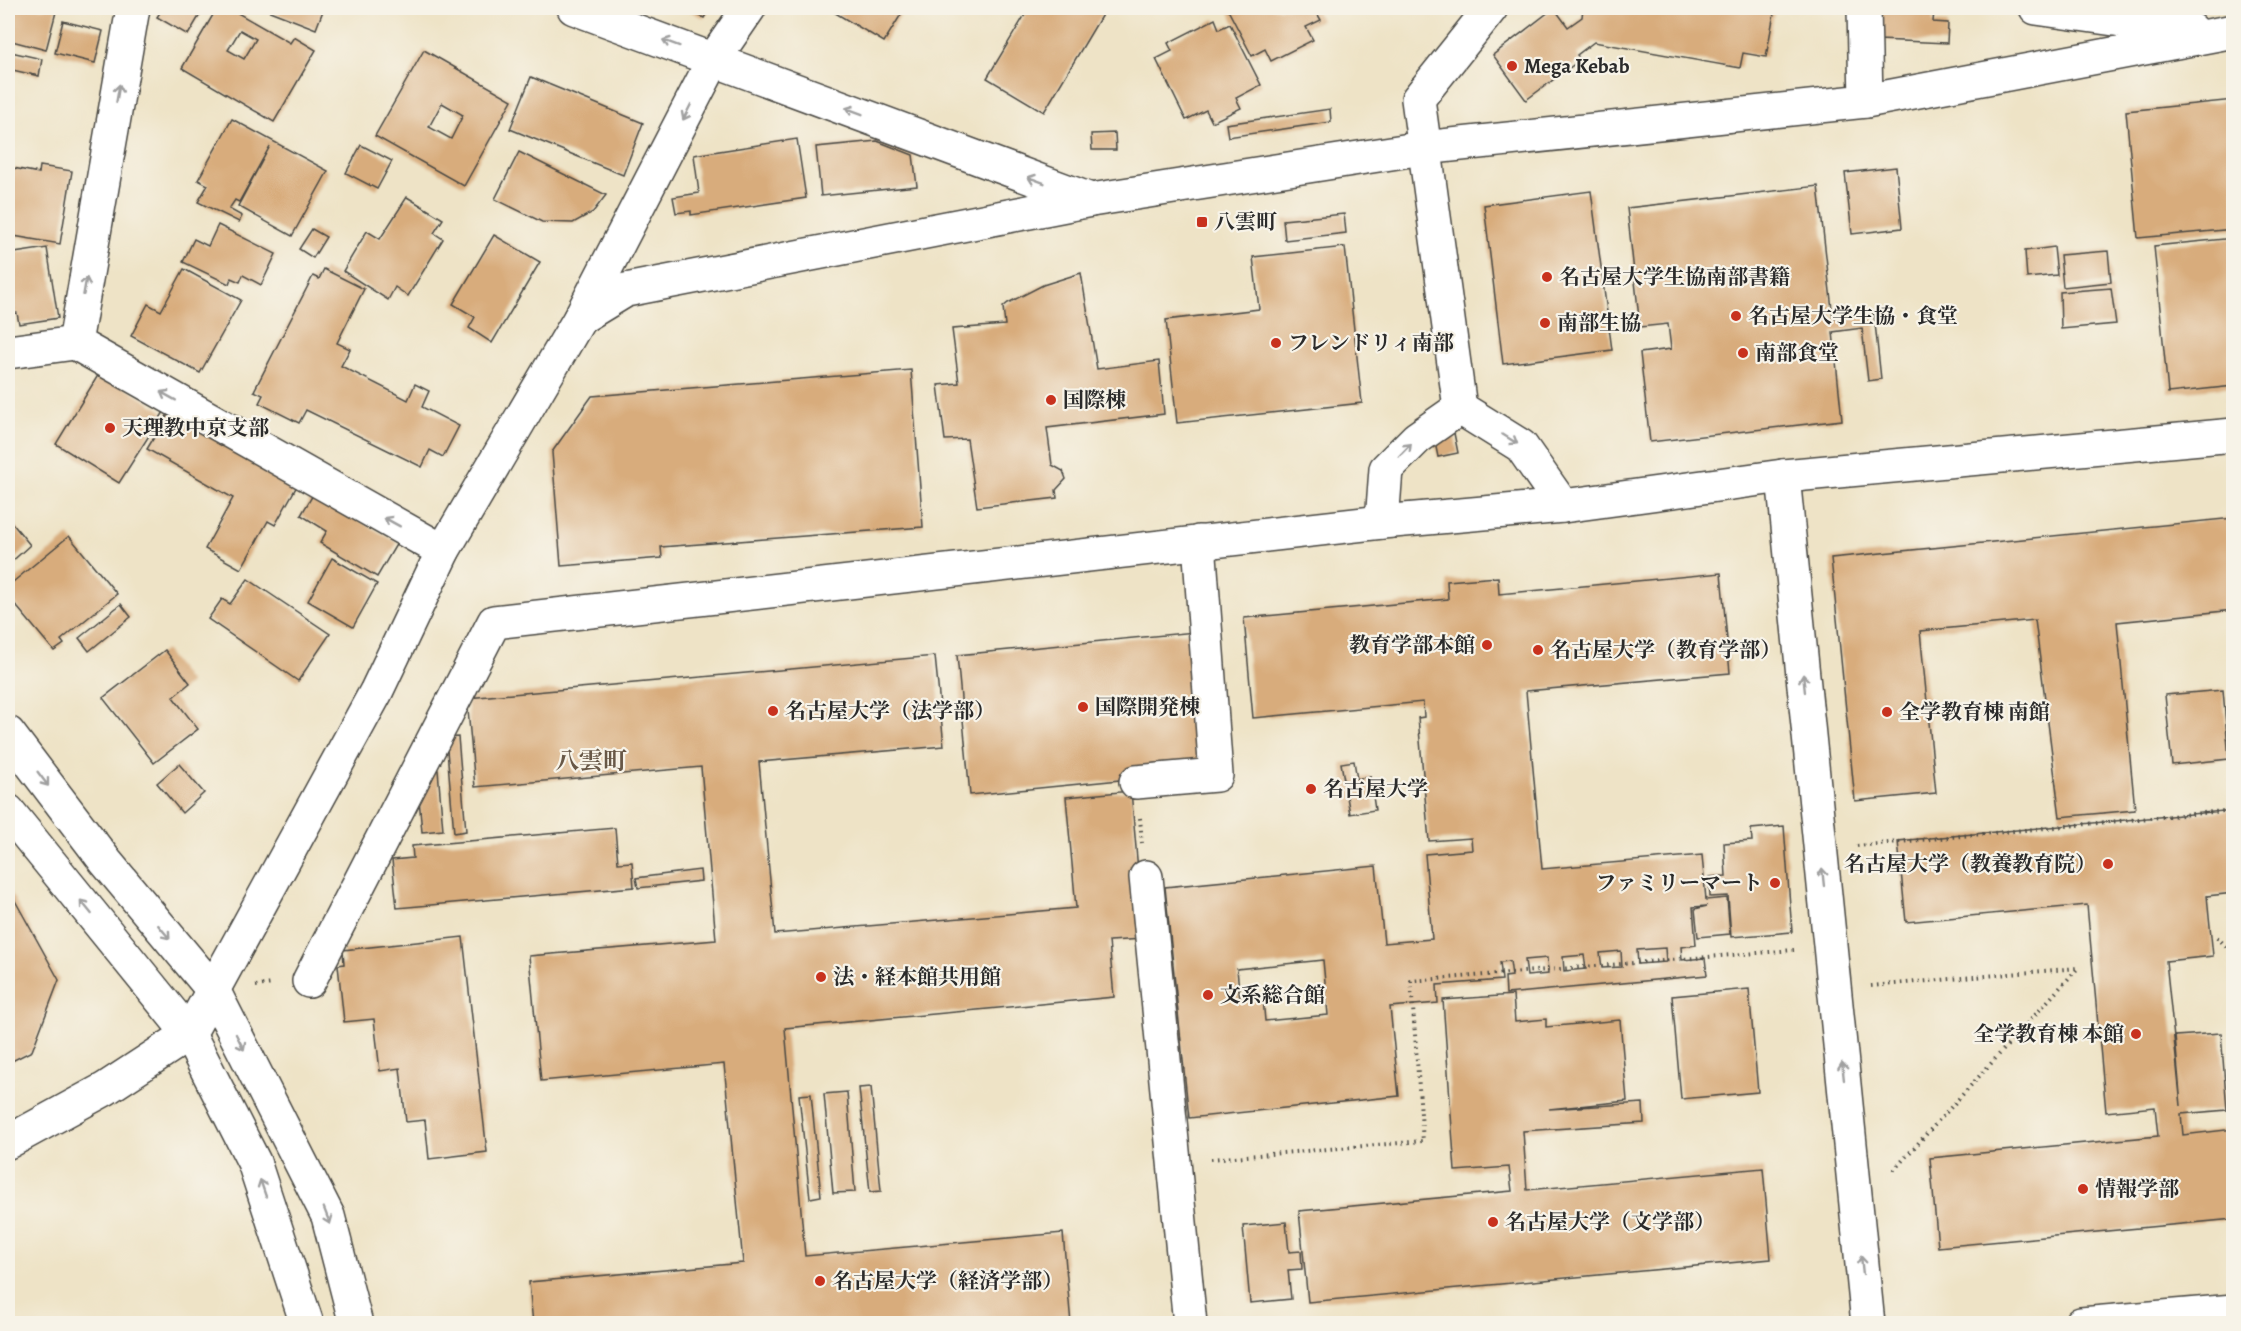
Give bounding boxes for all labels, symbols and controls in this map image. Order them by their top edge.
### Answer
one-way arrow [662,37,681,48]
place label: Mega Kebab [1524,52,1630,80]
marker: Mega Kebab [1505,59,1519,73]
one-way arrow [113,84,124,104]
one-way arrow [681,102,692,120]
one-way arrow [845,105,864,116]
one-way arrow [1027,173,1046,184]
place label: 八雲町 [1214,208,1277,236]
marker: 八雲町 [1195,215,1209,229]
place label: 名古屋大学生協南部書籍 [1559,263,1790,291]
marker: 名古屋大学生協南部書籍 [1540,270,1554,284]
one-way arrow [80,276,91,296]
place label: 名古屋大学生協・食堂 [1748,302,1958,330]
place label: 南部生協 [1557,309,1641,337]
marker: 名古屋大学生協・食堂 [1729,309,1743,323]
marker: 南部生協 [1538,316,1552,330]
place label: フレンドリィ南部 [1288,329,1454,357]
marker: フレンドリィ南部 [1269,336,1283,350]
place label: 南部食堂 [1755,339,1839,367]
marker: 南部食堂 [1736,346,1750,360]
place label: 国際棟 [1063,386,1126,414]
one-way arrow [159,389,176,401]
marker: 国際棟 [1044,393,1058,407]
place label: 天理教中京支部 [122,414,269,442]
marker: 天理教中京支部 [103,421,117,435]
one-way arrow [1501,433,1518,445]
one-way arrow [1397,443,1412,458]
one-way arrow [384,516,401,528]
place label: 教育学部本館 [1349,631,1475,659]
place label: 名古屋大学（教育学部） [1550,636,1781,664]
marker: 教育学部本館 [1480,638,1494,652]
marker: 名古屋大学（教育学部） [1531,643,1545,657]
one-way arrow [1798,674,1809,694]
place label: 国際開発棟 [1095,693,1200,721]
place label: 名古屋大学（法学部） [785,697,995,725]
place label: 全学教育棟 南館 [1899,698,2050,726]
marker: 国際開発棟 [1076,700,1090,714]
marker: 名古屋大学（法学部） [766,704,780,718]
marker: 全学教育棟 南館 [1880,705,1894,719]
district label: 八雲町 [555,745,627,777]
one-way arrow [37,771,49,787]
place label: 名古屋大学 [1323,775,1428,803]
marker: 名古屋大学 [1304,782,1318,796]
place label: 名古屋大学（教養教育院） [1844,850,2096,878]
marker: 名古屋大学（教養教育院） [2101,857,2115,871]
one-way arrow [1817,868,1828,888]
place label: ファミリーマート [1595,869,1763,897]
marker: ファミリーマート [1768,876,1782,890]
one-way arrow [80,899,93,915]
one-way arrow [158,924,171,940]
place label: 法・経本館共用館 [833,963,1001,991]
marker: 法・経本館共用館 [814,970,828,984]
place label: 文系総合館 [1220,981,1325,1009]
marker: 文系総合館 [1201,988,1215,1002]
place label: 全学教育棟 本館 [1973,1020,2124,1048]
marker: 全学教育棟 本館 [2129,1027,2143,1041]
one-way arrow [234,1033,246,1051]
one-way arrow [1837,1062,1848,1082]
place label: 情報学部 [2095,1175,2179,1203]
one-way arrow [257,1179,268,1198]
marker: 情報学部 [2076,1182,2090,1196]
one-way arrow [323,1206,334,1225]
place label: 名古屋大学（文学部） [1505,1208,1715,1236]
marker: 名古屋大学（文学部） [1486,1215,1500,1229]
one-way arrow [1856,1256,1867,1276]
place label: 名古屋大学（経済学部） [832,1267,1063,1295]
marker: 名古屋大学（経済学部） [813,1274,827,1288]

